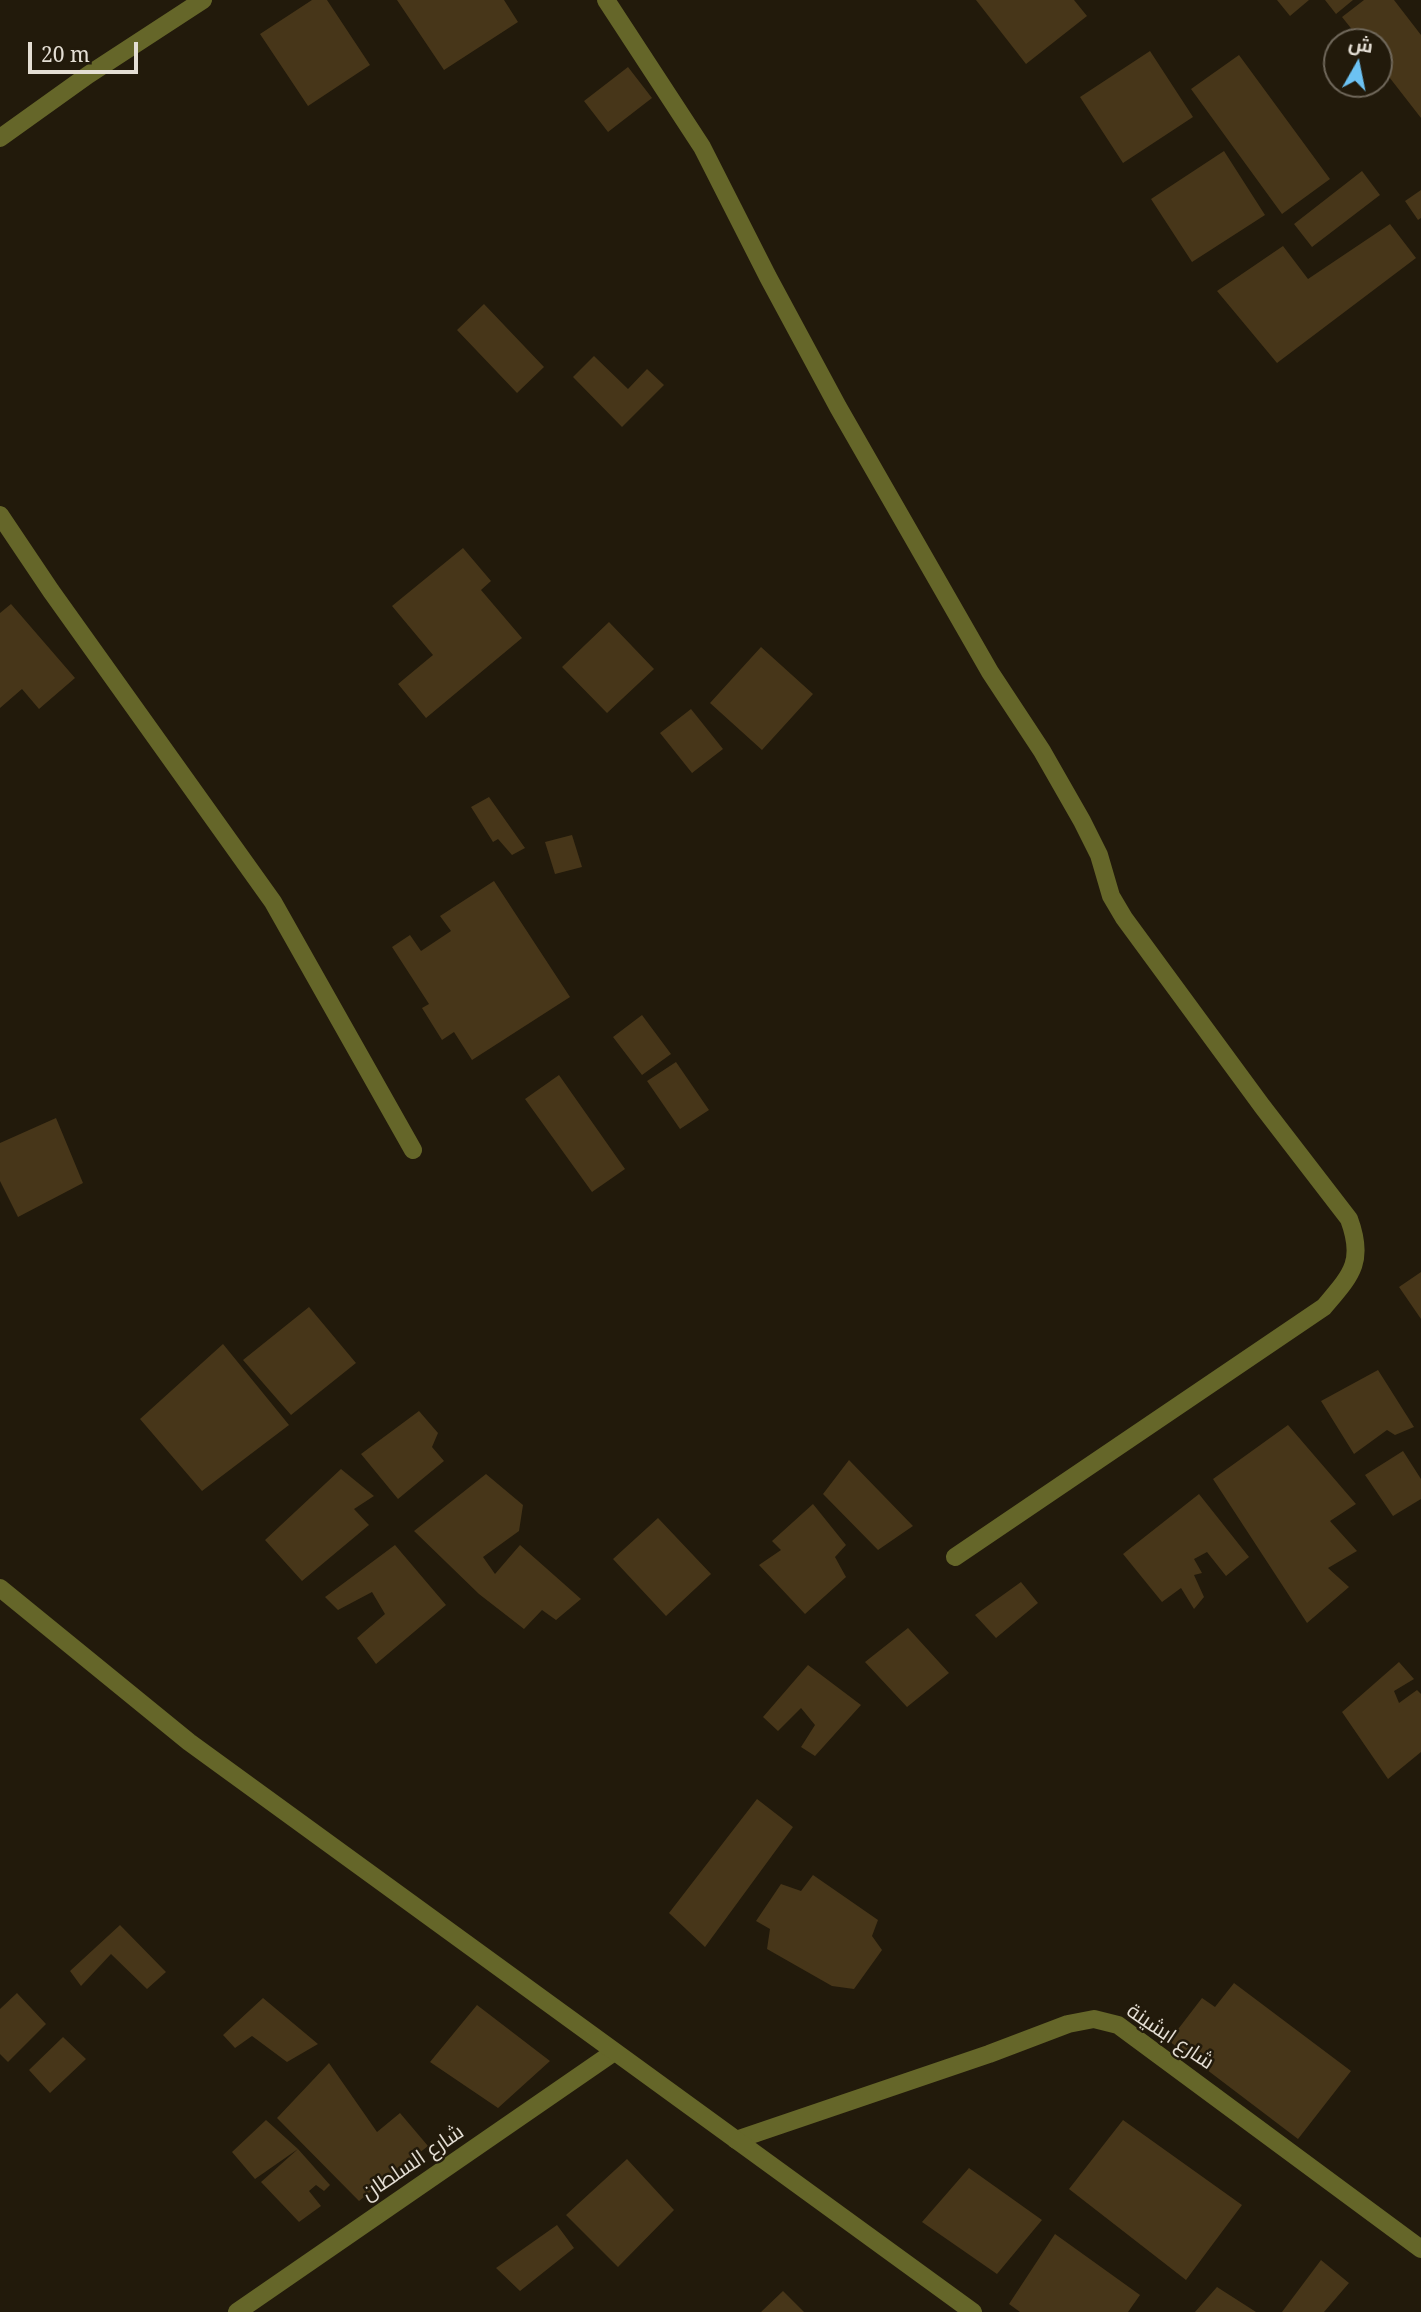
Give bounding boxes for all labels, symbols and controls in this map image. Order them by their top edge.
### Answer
scale bar [32,28,142,72]
north arrow [1323,28,1393,98]
text: ش [1347,29,1375,59]
text: 20 m [41,40,90,68]
street label: شارع ابشينة [1122,1999,1218,2075]
street label: شارع السلطان [357,2120,469,2206]

